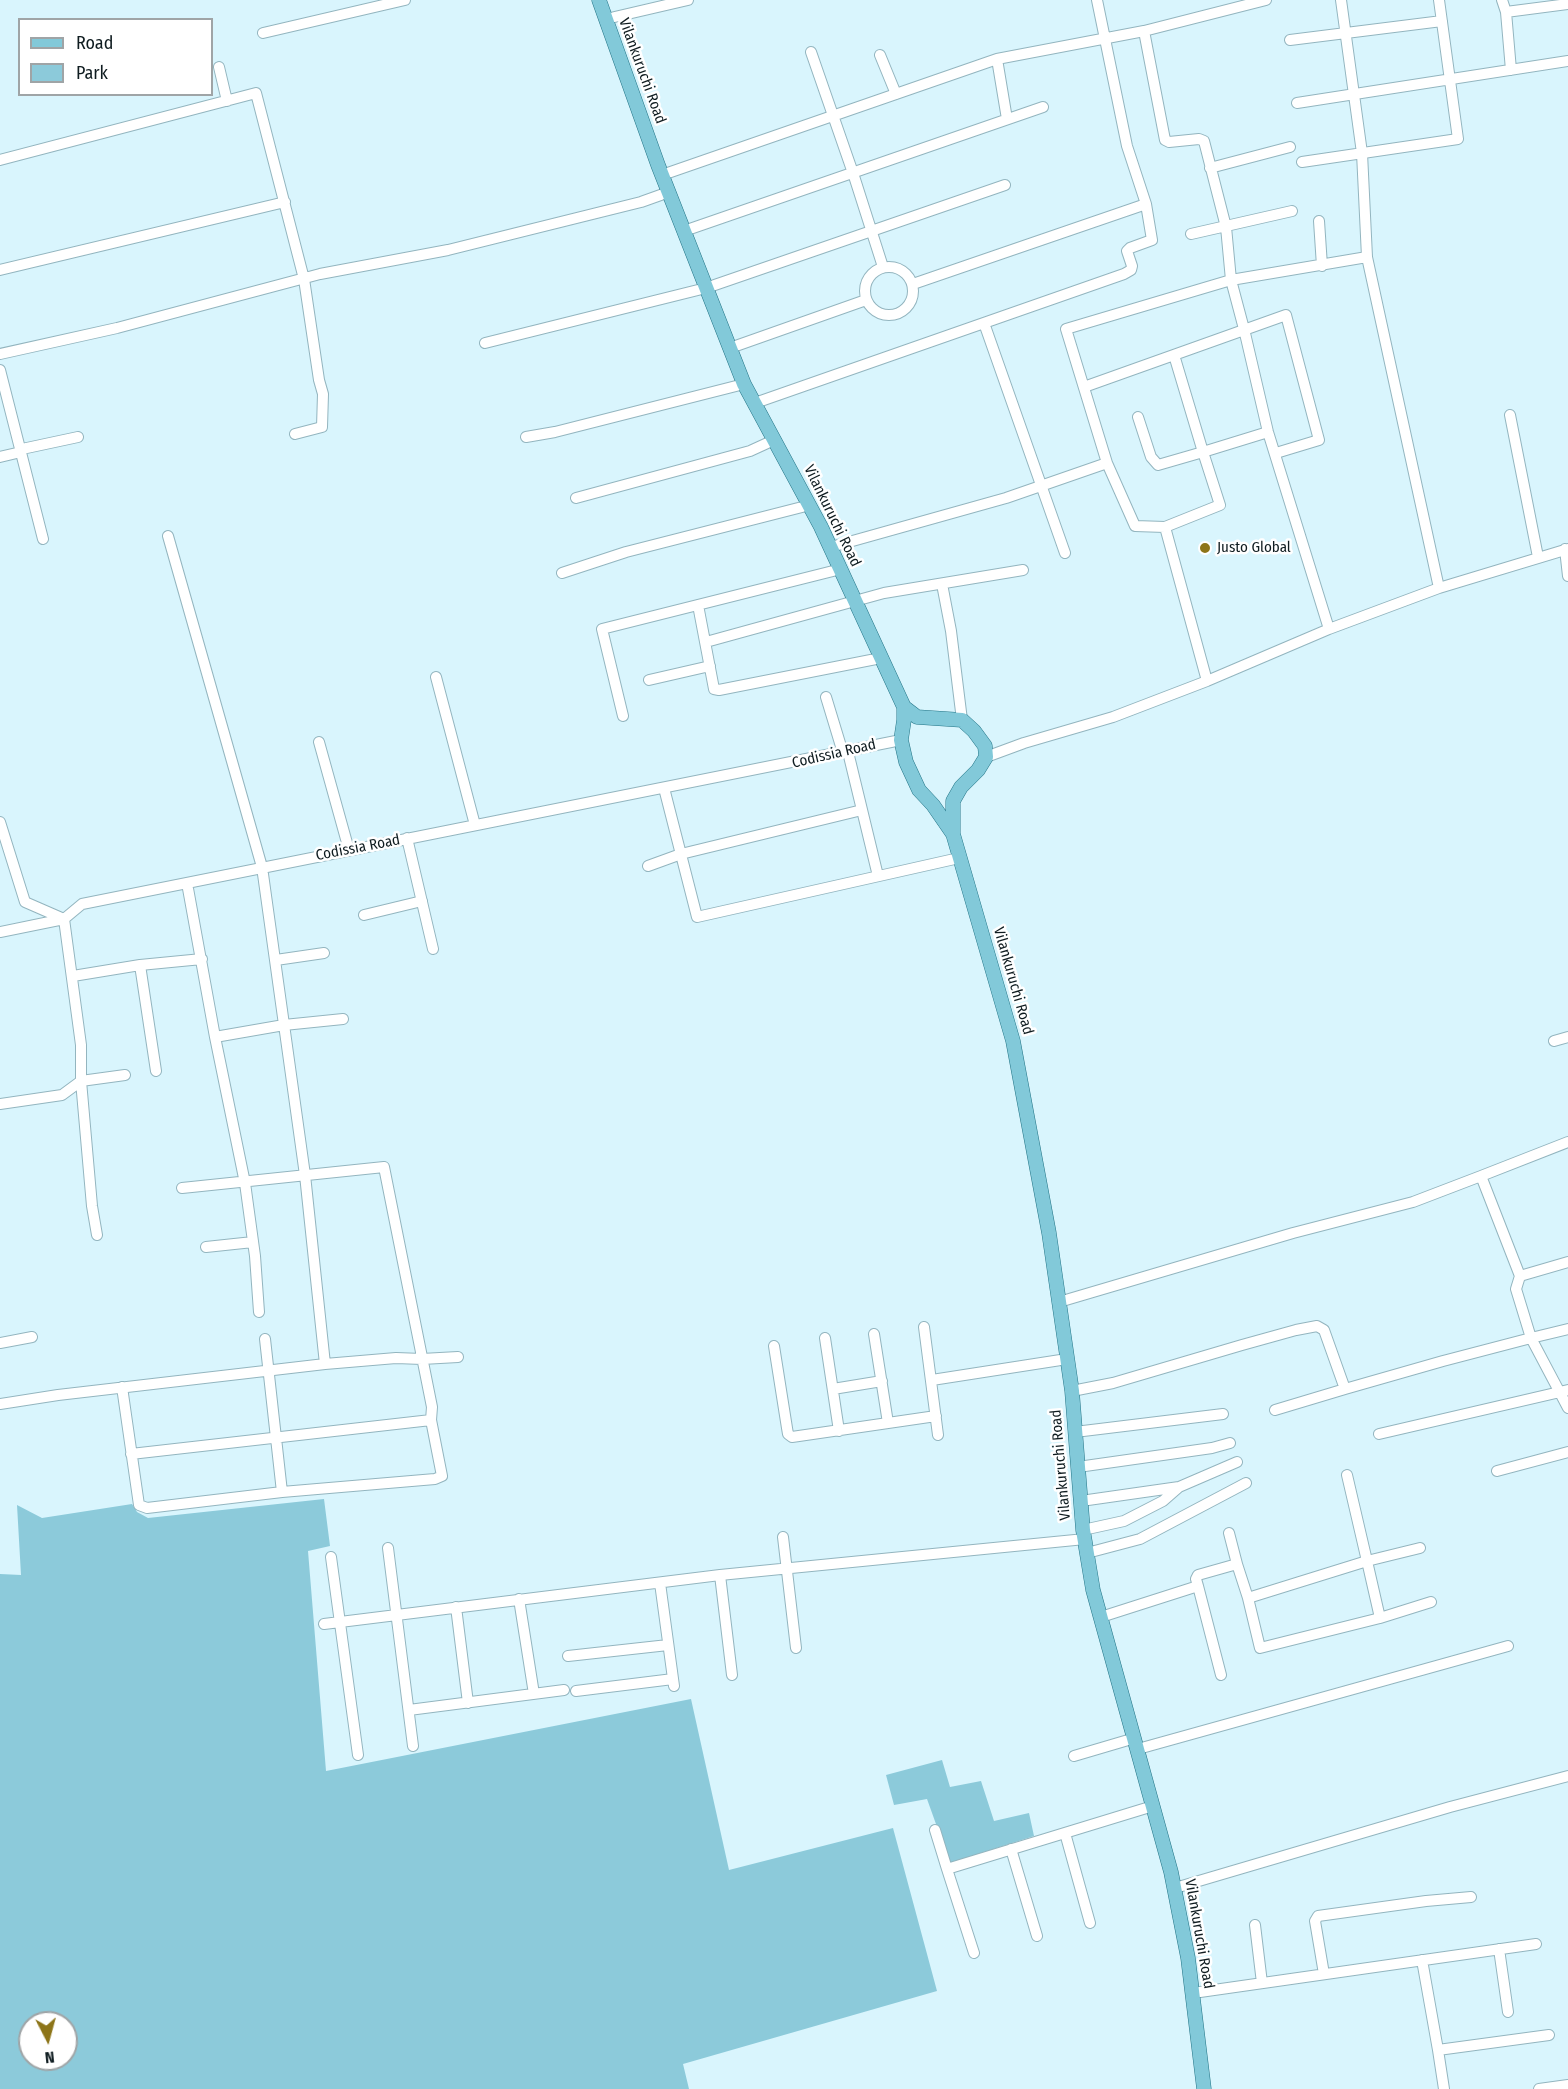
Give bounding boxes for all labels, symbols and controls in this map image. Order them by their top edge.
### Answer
street label: Vilankuruchi Road [615,16,669,126]
legend [18,18,213,96]
text: Road [76,32,113,54]
text: Park [76,62,108,84]
street label: Vilankuruchi Road [800,462,864,570]
place label: Justo Global [1217,539,1291,557]
marker: Justo Global [1198,541,1212,555]
street label: Codissia Road [790,736,878,772]
street label: Codissia Road [314,831,402,865]
street label: Vilankuruchi Road [989,925,1037,1037]
street label: Vilankuruchi Road [1047,1409,1075,1521]
street label: Vilankuruchi Road [1180,1878,1218,1990]
north arrow [18,2011,78,2071]
text: N [44,2047,55,2067]

